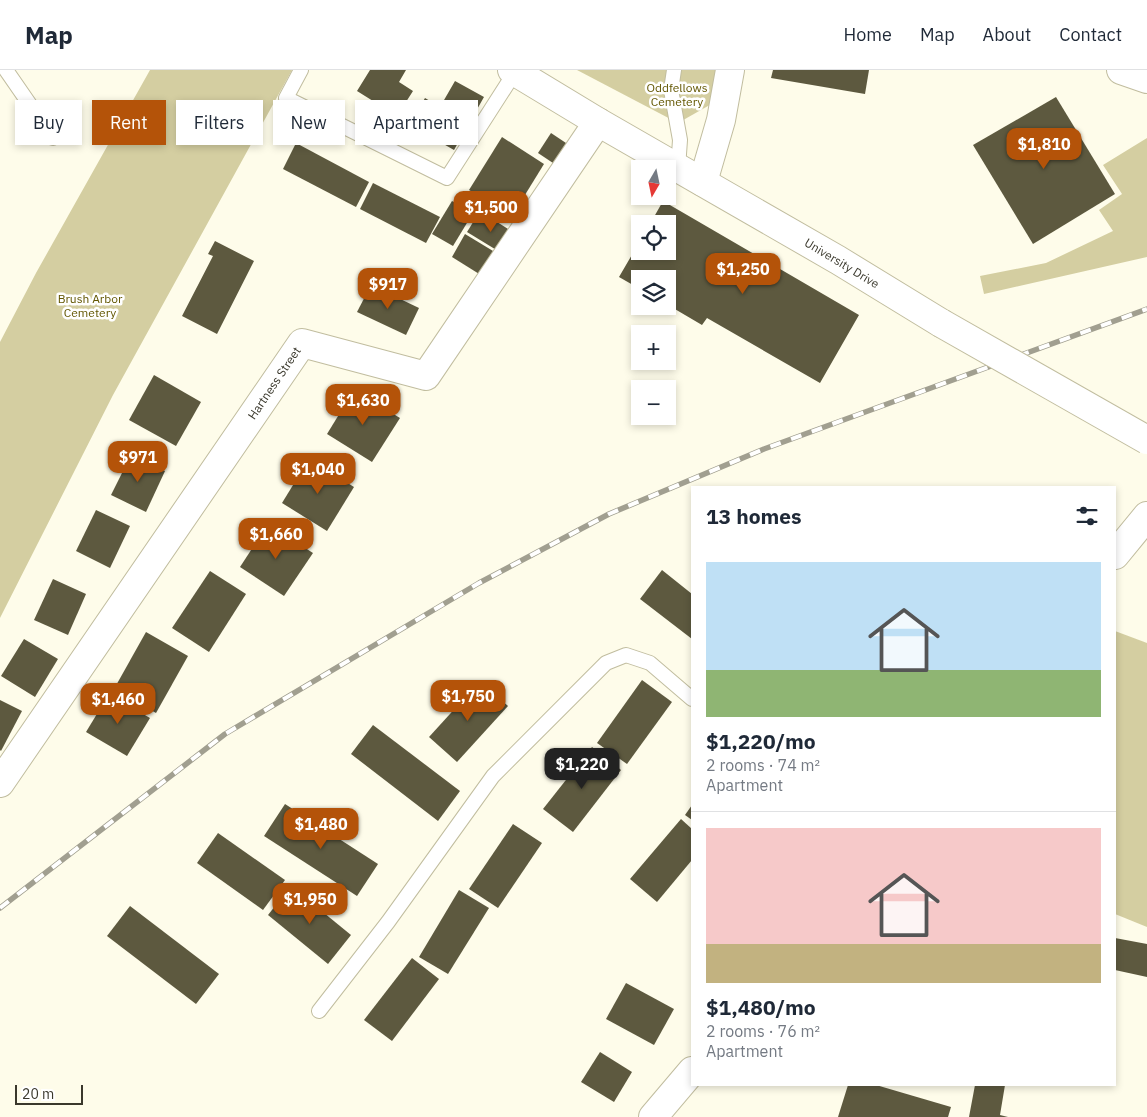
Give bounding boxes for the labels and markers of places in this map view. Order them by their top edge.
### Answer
pin: $1,810 [1003,128,1085,170]
pin: $1,500 [450,190,532,233]
pin: $1,250 [702,252,784,295]
pin: $917 [358,268,418,310]
pin: $1,630 [322,384,404,426]
pin: $971 [108,440,168,483]
pin: $1,040 [277,452,359,495]
pin: $1,660 [235,518,317,560]
pin: $1,750 [427,680,509,722]
pin: $1,460 [77,682,159,725]
pin: $1,220 [541,748,623,790]
pin: $1,480 [280,808,362,850]
pin: $1,950 [269,882,351,925]

